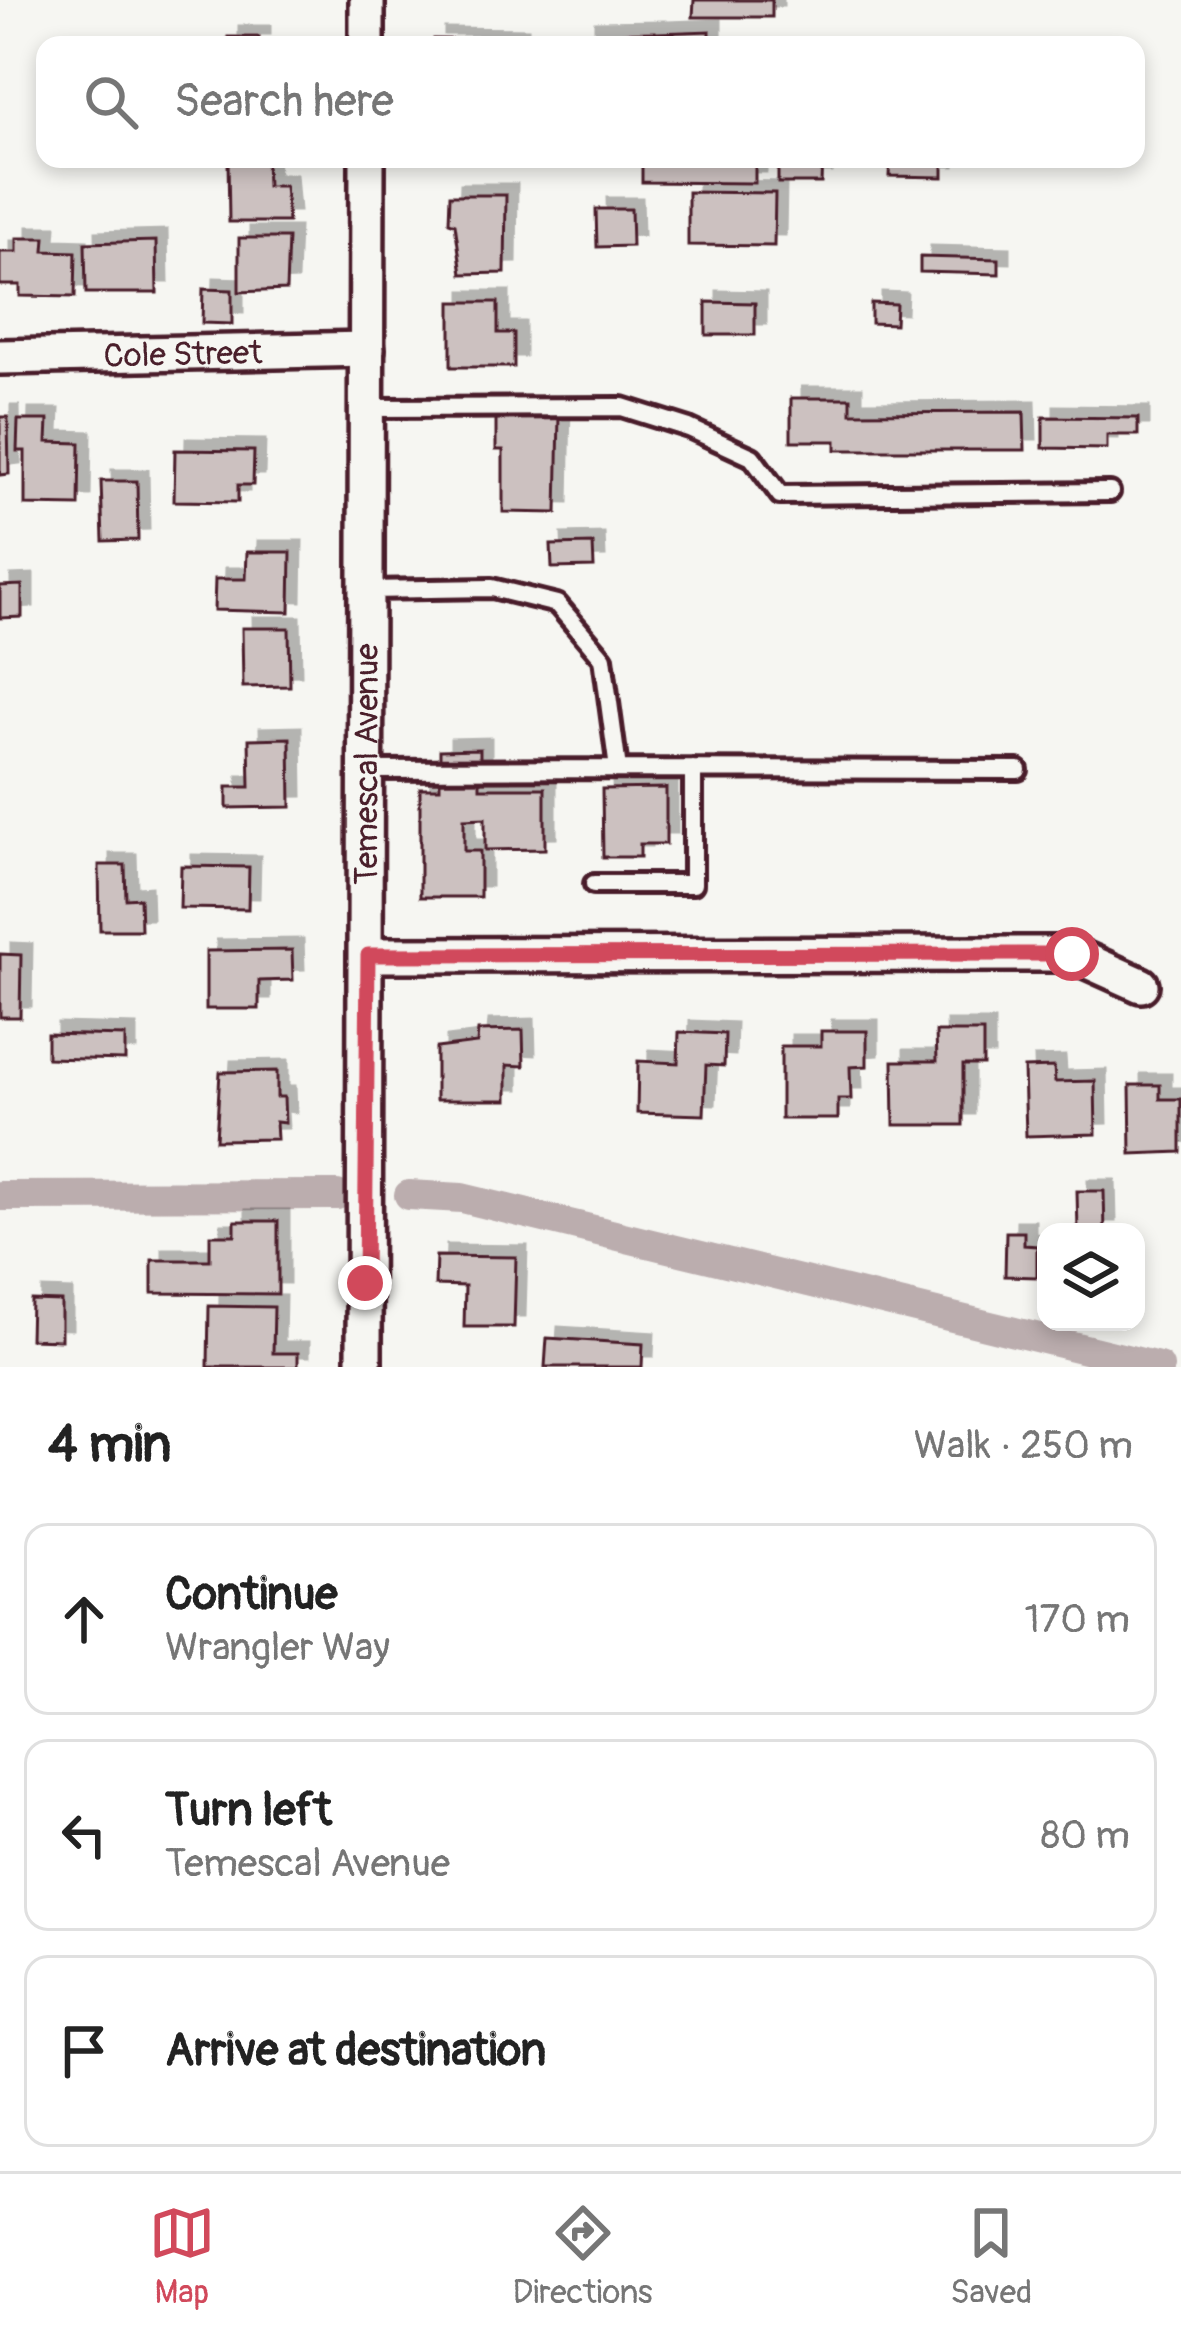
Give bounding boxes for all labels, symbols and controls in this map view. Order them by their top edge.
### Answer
search box [36,36,1145,168]
icon: search [78,69,144,135]
text: Search here [174,74,394,130]
street label: Cole Street [103,332,264,377]
street label: Temescal Avenue [346,643,388,885]
route start [1045,927,1099,981]
map controls [1037,1223,1145,1331]
button: layers [1037,1223,1145,1331]
route end [338,1256,392,1310]
text: 4 min [48,1413,171,1477]
text: Walk · 250 m [914,1421,1133,1470]
text: Continue [165,1567,338,1623]
icon: ahead [51,1586,117,1652]
text: 170 m [1024,1595,1130,1644]
text: Wrangler Way [165,1623,390,1672]
text: Turn left [165,1783,332,1839]
icon: left [51,1802,117,1868]
text: 80 m [1041,1811,1130,1860]
text: Temescal Avenue [165,1839,450,1888]
icon: arrive [51,2018,117,2084]
text: Arrive at destination [165,2023,546,2079]
tab: Map [149,2200,215,2313]
tab: Directions [513,2200,653,2313]
tab: Saved [950,2200,1032,2313]

